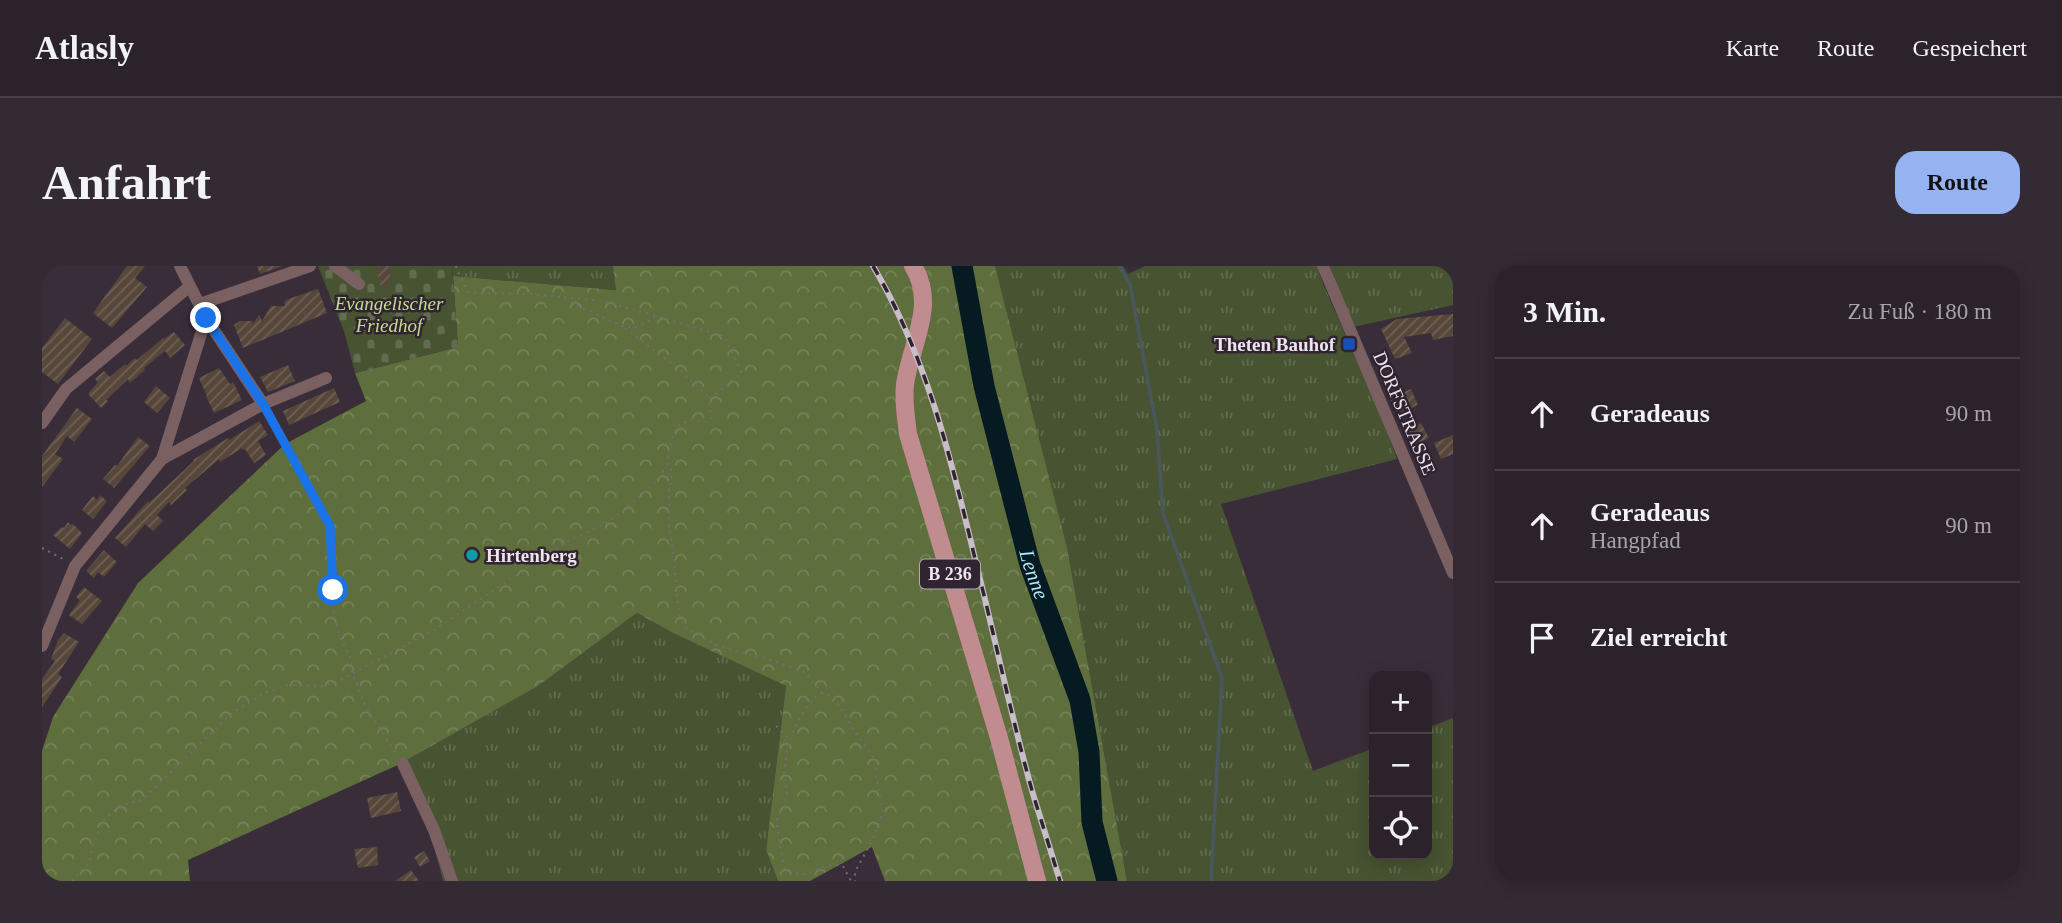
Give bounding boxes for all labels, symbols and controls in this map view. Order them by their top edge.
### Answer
text: Atlasly [35,30,134,66]
text: Karte [1726,35,1779,61]
text: Route [1817,35,1874,61]
text: Gespeichert [1912,35,2027,61]
button: Route [1895,151,2020,214]
text: Anfahrt [42,155,211,210]
park label: Evangelischer Friedhof [334,293,444,336]
text: 3 Min. [1523,295,1606,328]
text: Zu Fuß · 180 m [1848,299,1992,324]
route end [190,302,221,333]
place label: Theten Bauhof [1214,334,1336,355]
marker: Theten Bauhof [1341,336,1357,352]
street label: DORFSTRASSE [1369,348,1440,478]
icon: ahead [1523,395,1561,433]
text: Geradeaus [1590,399,1710,428]
text: 90 m [1945,401,1992,426]
text: Geradeaus [1590,498,1710,527]
icon: ahead [1523,507,1561,545]
text: 90 m [1945,513,1992,538]
text: Hangpfad [1590,528,1681,553]
place label: Hirtenberg [486,545,577,566]
water label: Lenne [1014,546,1054,603]
marker: Hirtenberg [464,547,480,563]
road number: B 236 [920,560,980,588]
route start [317,574,348,605]
icon: arrive [1523,619,1561,657]
text: Ziel erreicht [1590,623,1727,652]
map controls [1369,671,1432,860]
button: + [1369,671,1432,734]
button: − [1369,734,1432,797]
button: locate [1369,797,1432,860]

